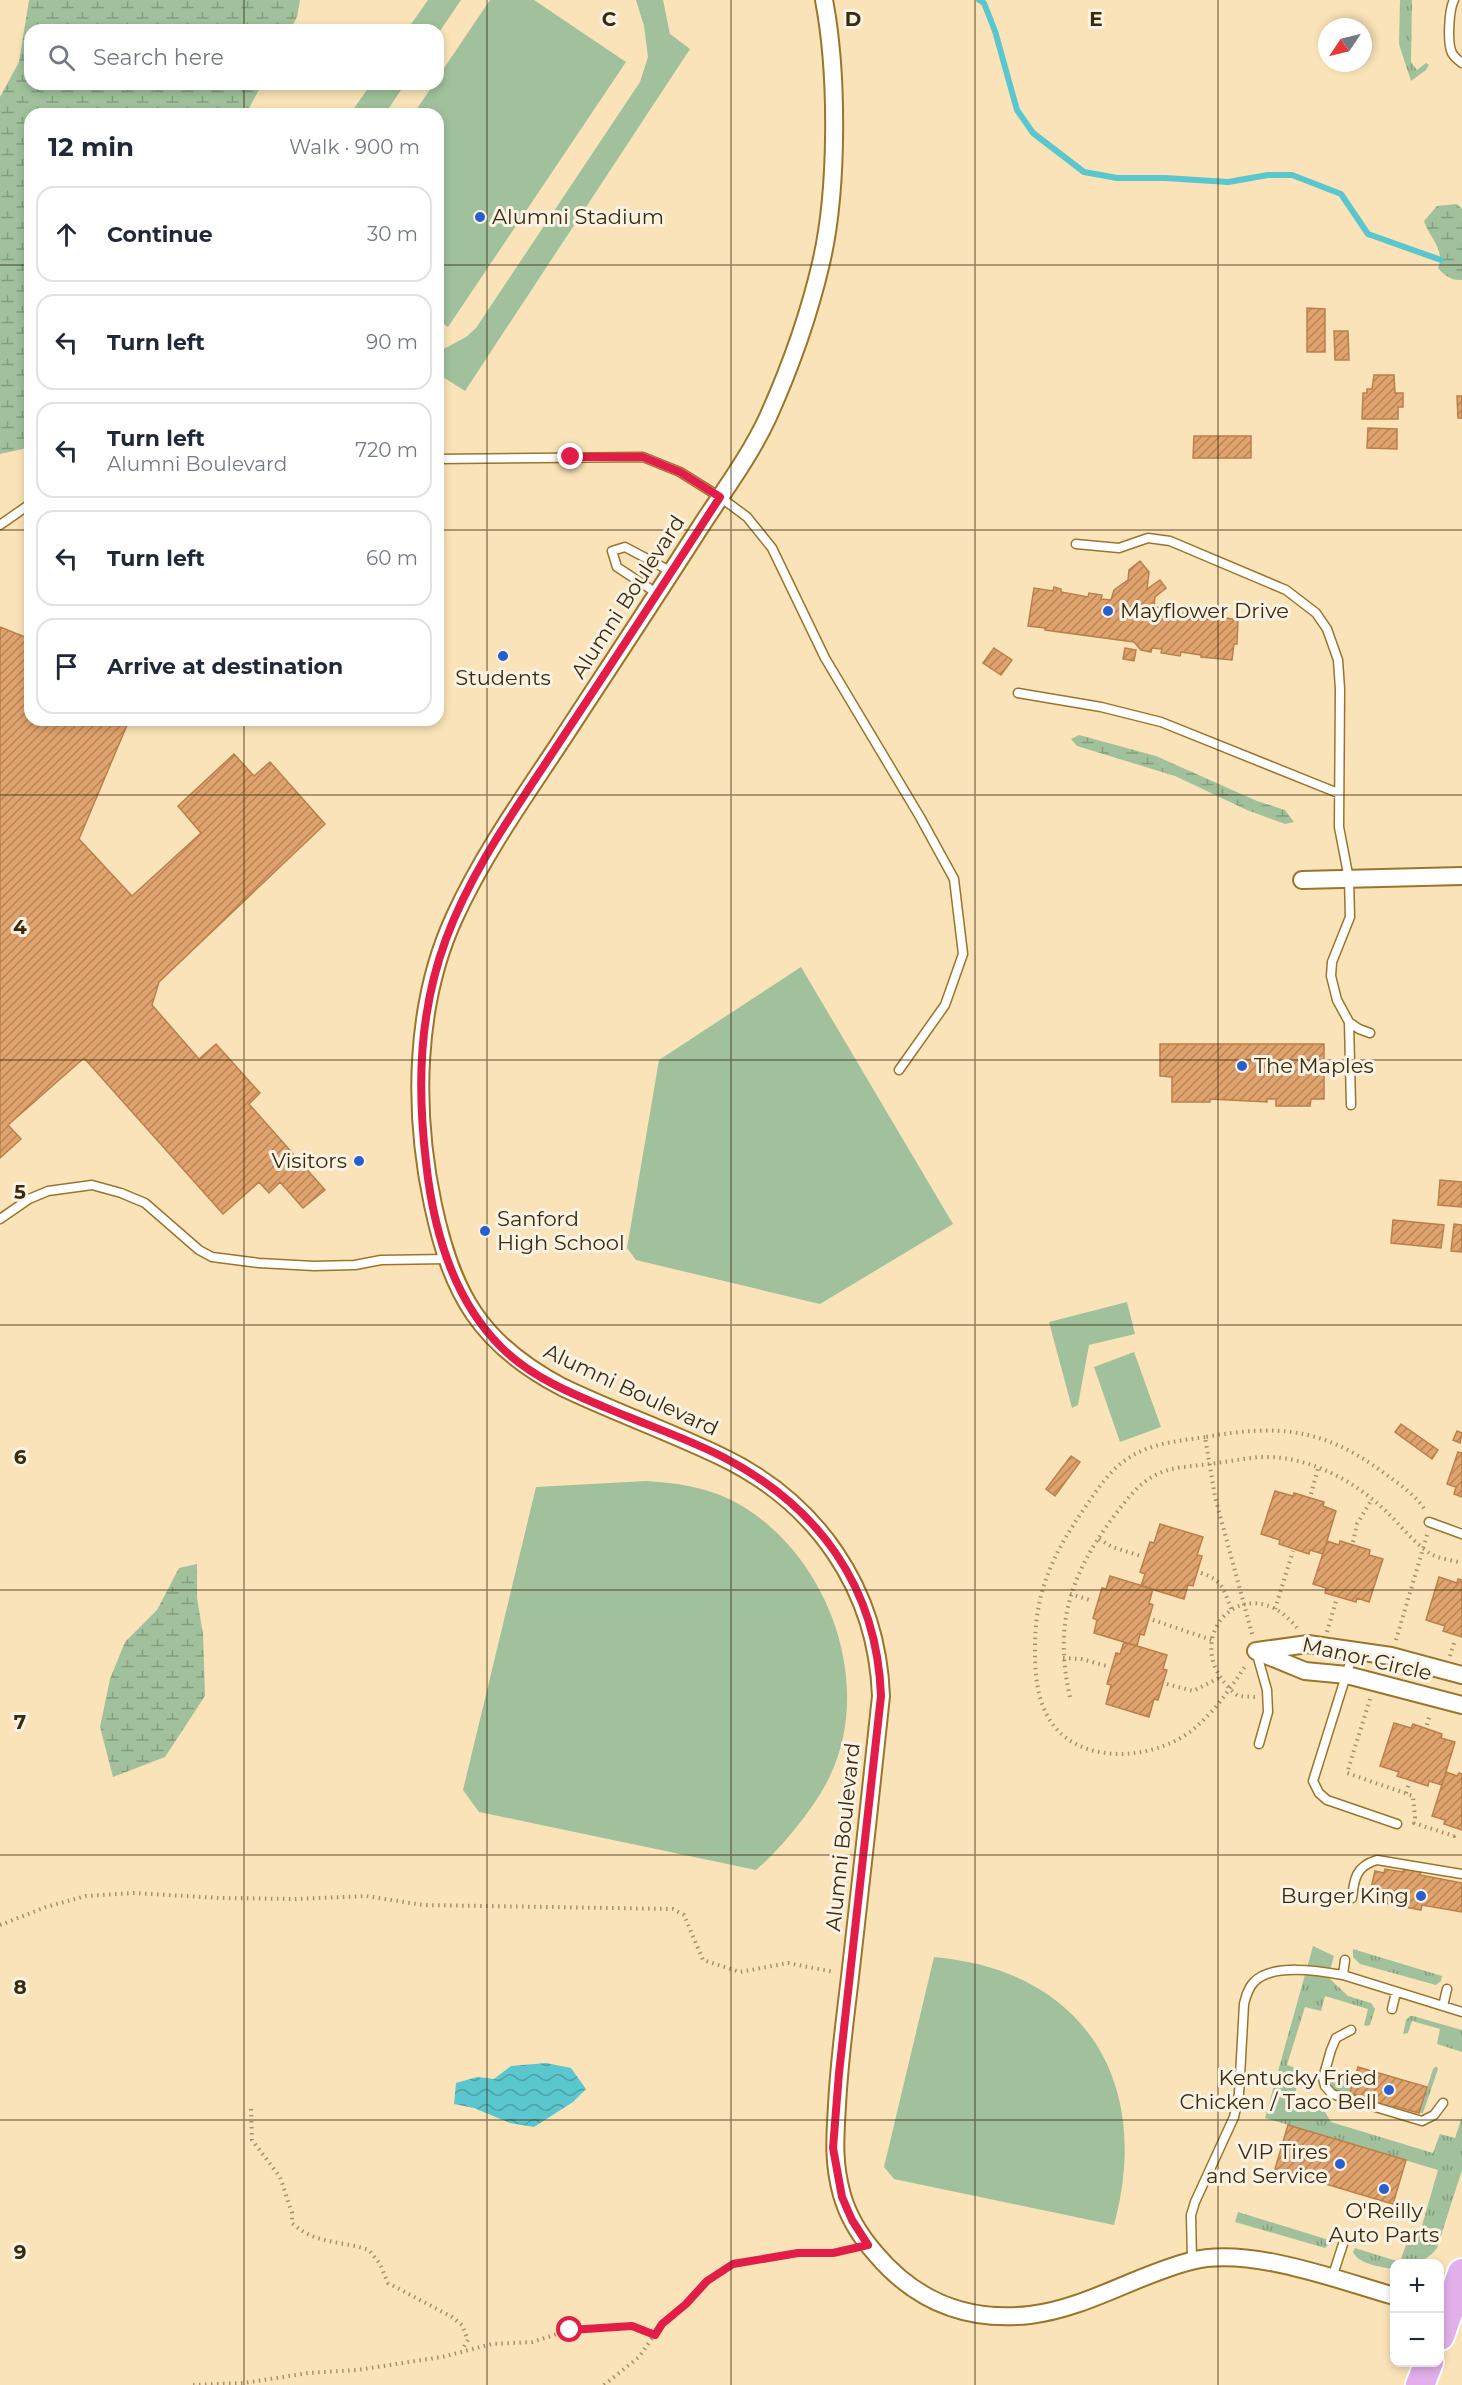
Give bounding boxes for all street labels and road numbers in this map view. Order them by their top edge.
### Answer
street label: Alumni Boulevard [566,510,690,683]
street label: Alumni Boulevard [540,1338,722,1441]
street label: Manor Circle [1300,1631,1434,1686]
street label: Alumni Boulevard [820,1741,865,1932]

